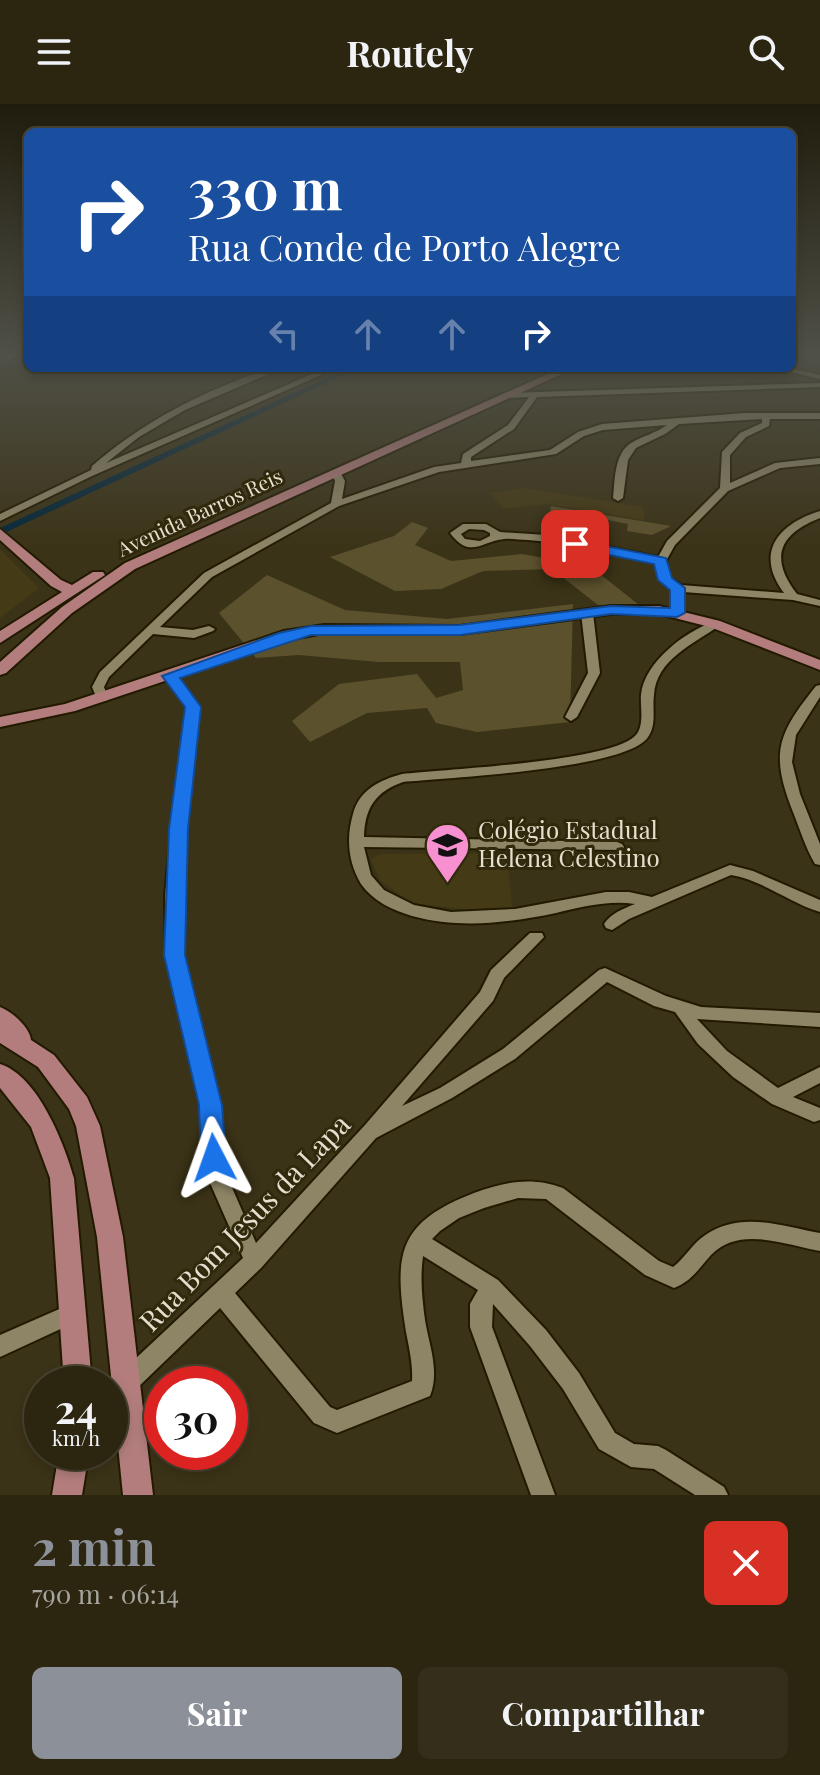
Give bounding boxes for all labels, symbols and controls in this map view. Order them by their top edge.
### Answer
text: Routely [346,28,474,76]
icon: menu [32,30,76,74]
icon: search [744,30,788,74]
text: 330 m [188,150,343,225]
icon: right [56,160,160,264]
text: Rua Conde de Porto Alegre [188,222,621,270]
icon: left [262,312,306,356]
icon: ahead [346,312,390,356]
icon: ahead [430,312,474,356]
icon: right [514,312,558,356]
street label: Avenida Barros Reis [112,462,286,562]
pin [541,510,609,578]
icon: arrive [553,522,597,566]
place label: Colégio Estadual Helena Celestino [478,813,660,873]
school or university icon: Colégio Estadual Helena Celestino [423,821,471,884]
street label: Rua Bom Jesus da Lapa [131,1105,357,1338]
position arrow [172,1116,256,1200]
speed limit sign: 30 [144,1366,248,1470]
text: 24 [55,1381,97,1434]
text: km/h [52,1424,100,1451]
text: 2 min [32,1514,156,1578]
button: close [704,1521,788,1605]
text: 790 m · 06:14 [32,1576,179,1611]
button: Sair [32,1667,402,1759]
button: Compartilhar [418,1667,788,1759]

